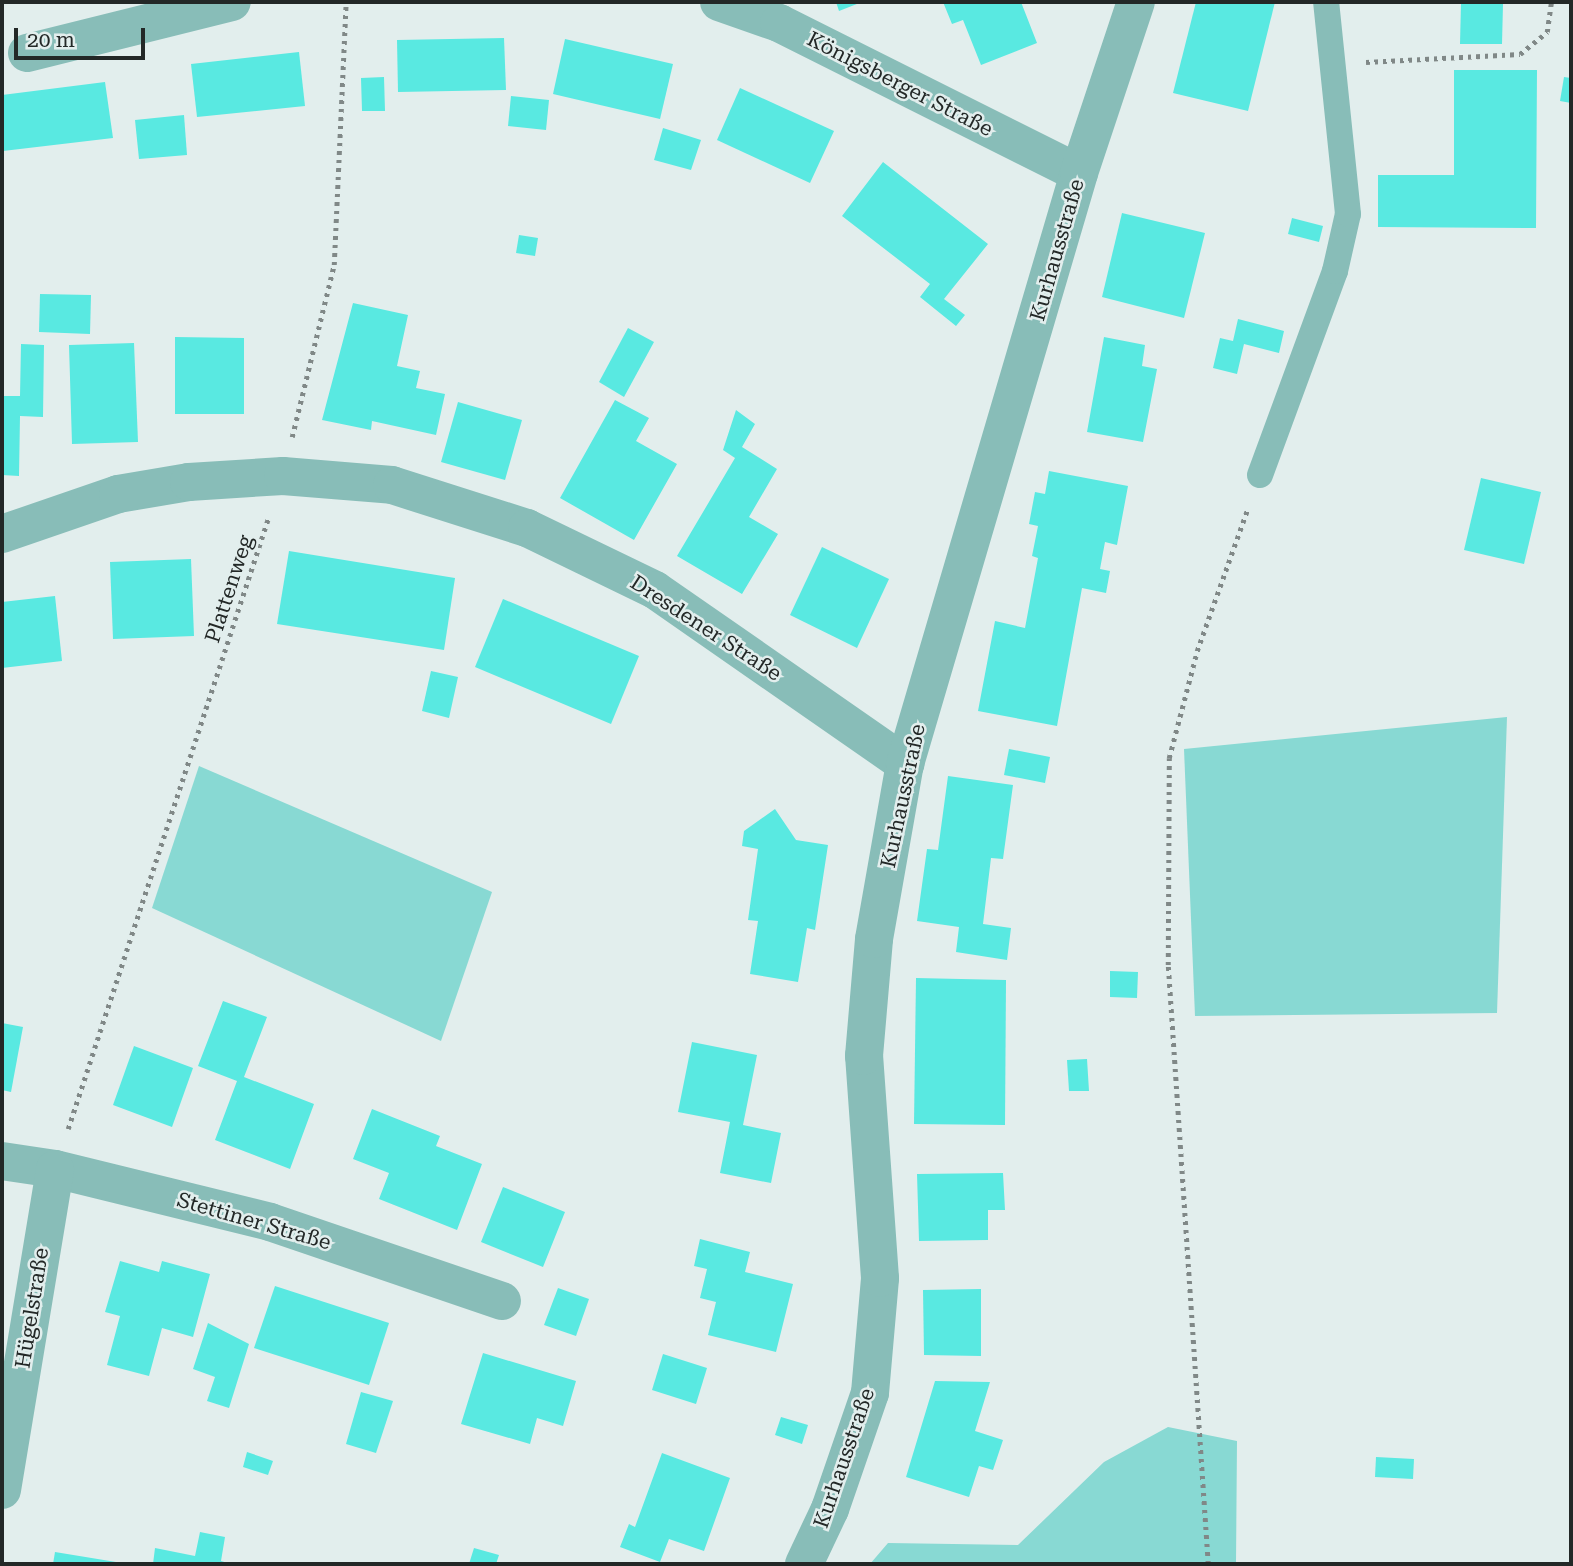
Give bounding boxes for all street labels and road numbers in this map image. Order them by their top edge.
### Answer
street label: Königsberger Straße [803,26,997,142]
street label: Kurhausstraße [1025,176,1089,324]
street label: Plattenweg [200,532,258,646]
street label: Dresdener Straße [626,570,786,686]
street label: Kurhausstraße [875,722,931,870]
street label: Stettiner Straße [174,1187,334,1255]
street label: Hügelstraße [10,1246,54,1370]
street label: Kurhausstraße [808,1385,880,1531]

